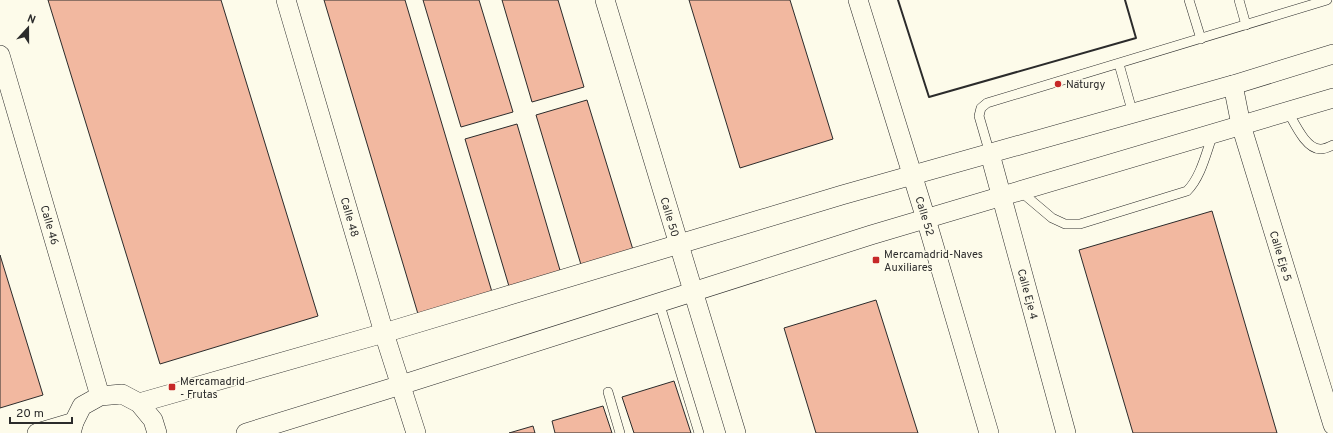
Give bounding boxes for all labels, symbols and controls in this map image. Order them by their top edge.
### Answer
north arrow [8,8,48,48]
text: N [25,12,37,28]
place label: Naturgy [1066,78,1106,92]
marker: Naturgy [1053,79,1063,89]
street label: Calle 52 [911,195,937,238]
street label: Calle 48 [337,196,361,239]
street label: Calle 50 [656,196,682,239]
street label: Calle 46 [37,204,61,247]
street label: Calle Eje 5 [1266,229,1294,283]
place label: Mercamadrid-Naves Auxiliares [884,248,983,275]
marker: Mercamadrid-Naves Auxiliares [871,255,881,265]
street label: Calle Eje 4 [1014,267,1041,321]
place label: Mercamadrid - Frutas [180,375,245,402]
marker: Mercamadrid - Frutas [167,382,177,392]
scale bar [10,399,72,425]
text: 20 m [16,406,44,422]

